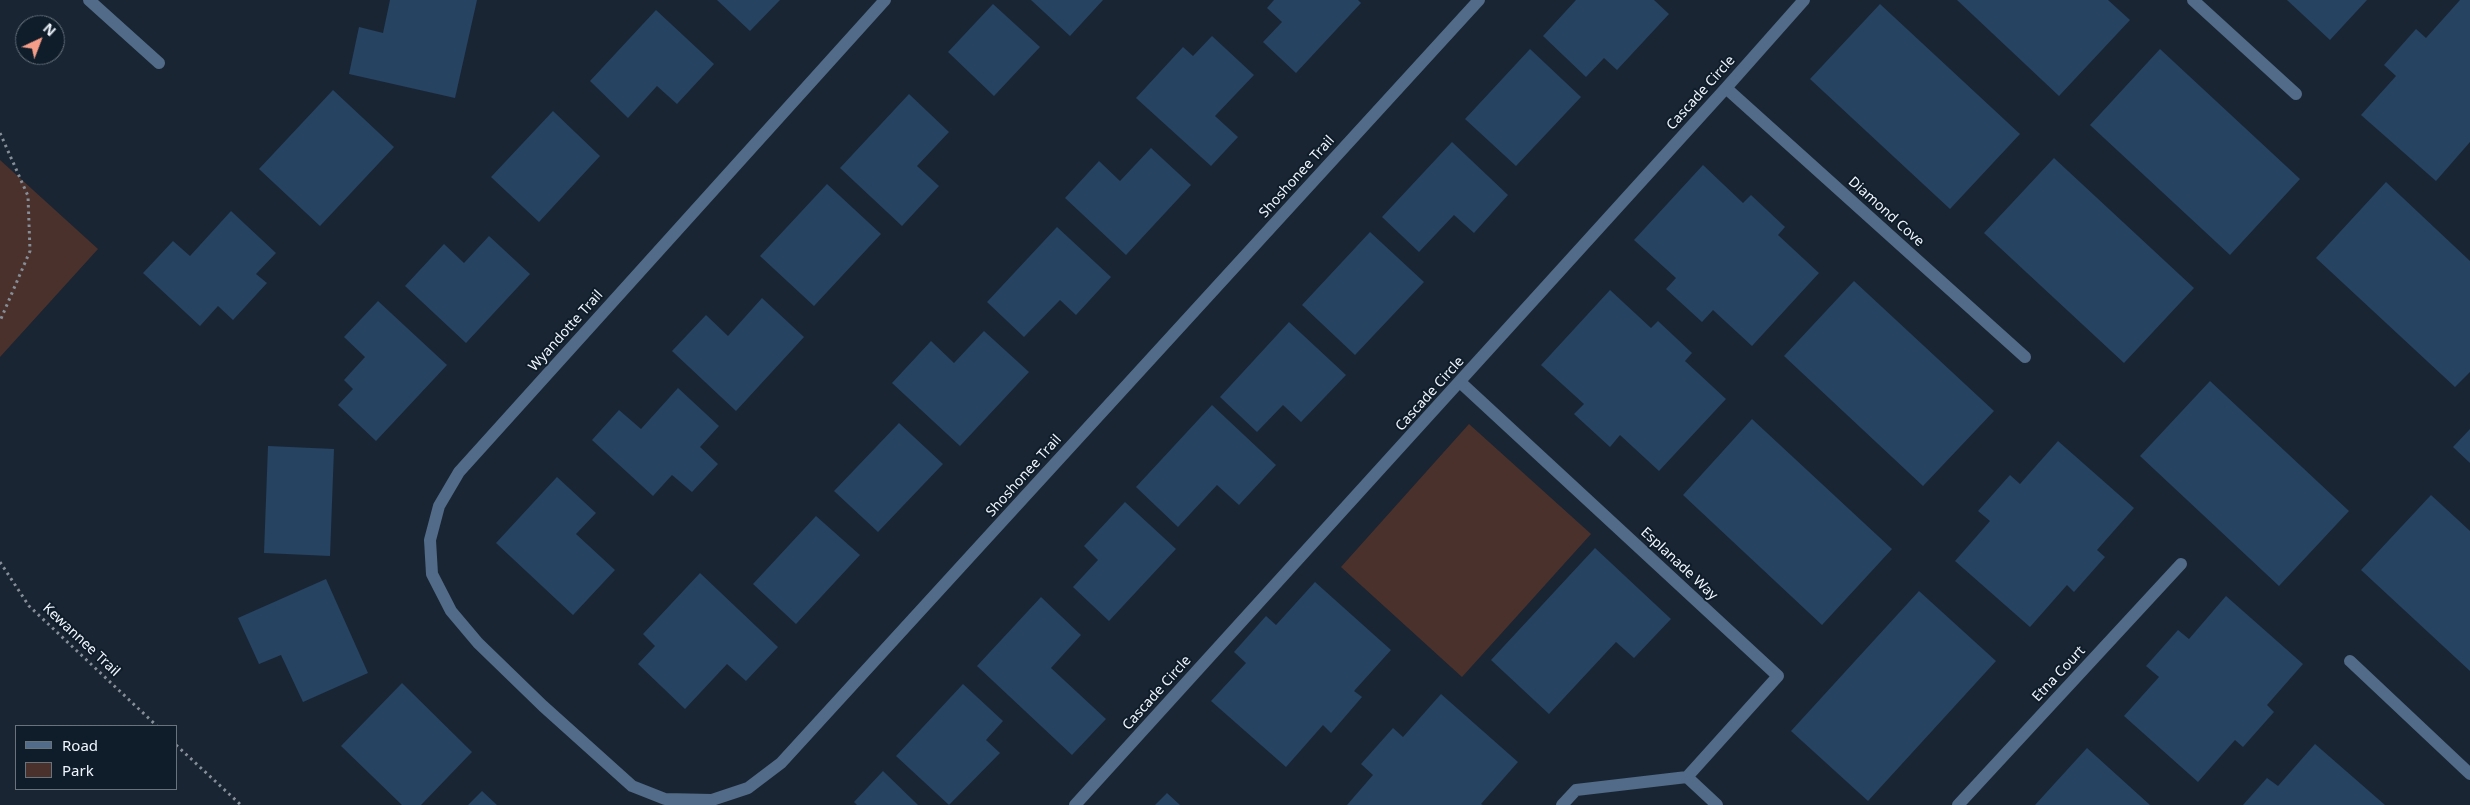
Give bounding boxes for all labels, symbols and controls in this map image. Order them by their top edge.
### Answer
north arrow [15,15,65,65]
text: N [39,19,61,40]
street label: Cascade Circle [1663,52,1739,134]
street label: Shoshonee Trail [1256,133,1338,221]
street label: Diamond Cove [1845,174,1927,250]
street label: Wyandotte Trail [525,287,607,375]
street label: Cascade Circle [1392,353,1468,435]
street label: Shoshonee Trail [983,432,1065,520]
street label: Esplanade Way [1637,524,1721,604]
street label: Kewannee Trail [39,600,123,680]
street label: Etna Court [2029,643,2089,705]
street label: Cascade Circle [1119,652,1195,734]
legend [15,725,178,790]
text: Road [62,735,98,755]
text: Park [62,760,94,780]

